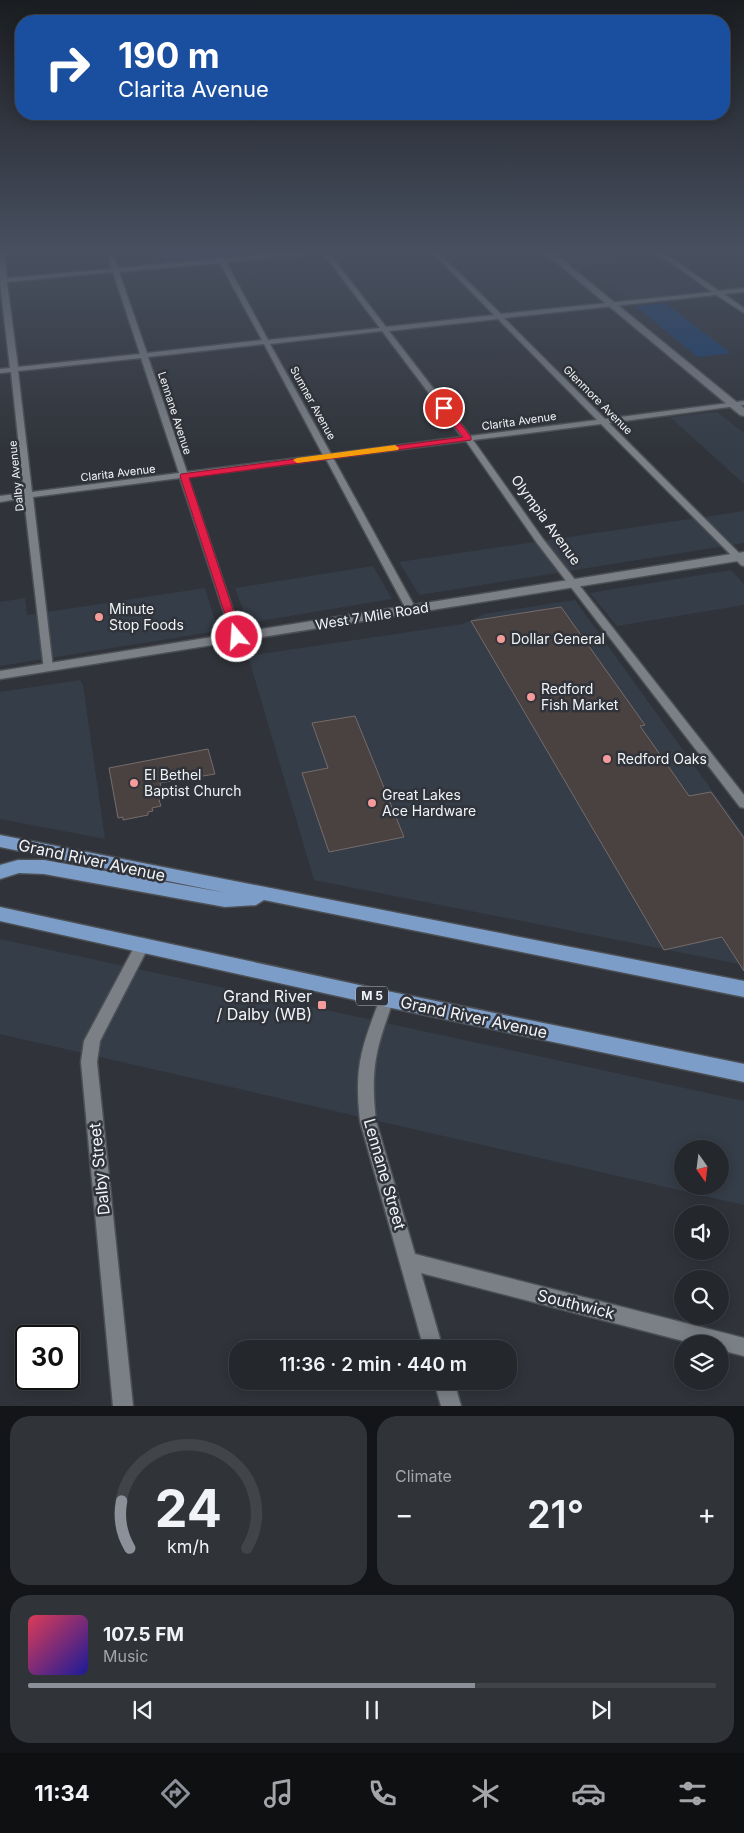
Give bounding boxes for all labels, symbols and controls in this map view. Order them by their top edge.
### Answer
text: 190 m [118,34,220,76]
icon: right [35,35,100,100]
text: Clarita Avenue [118,76,269,102]
street label: Glenmore Avenue [560,362,636,438]
street label: Sumner Avenue [287,364,339,442]
street label: Lennane Avenue [155,370,195,456]
pin [423,387,465,429]
icon: arrive [430,394,458,422]
street label: Clarita Avenue [481,409,557,433]
street label: Dalby Avenue [5,440,27,512]
street label: Clarita Avenue [80,461,156,485]
street label: Olympia Avenue [508,471,585,568]
street label: West 7 Mile Road [314,598,430,633]
place label: Minute Stop Foods [109,600,184,633]
position arrow [210,610,262,662]
marker: Minute Stop Foods [93,611,105,623]
place label: Dollar General [511,630,605,647]
marker: Dollar General [495,633,507,645]
place label: Redford Fish Market [541,680,619,713]
marker: Redford Fish Market [525,691,537,703]
place label: Redford Oaks [617,750,707,767]
marker: Redford Oaks [601,753,613,765]
place label: El Bethel Baptist Church [144,766,242,799]
marker: El Bethel Baptist Church [128,777,140,789]
place label: Great Lakes Ace Hardware [382,786,476,819]
marker: Great Lakes Ace Hardware [366,797,378,809]
street label: Grand River Avenue [17,835,167,885]
place label: Grand River / Dalby (WB) [216,986,312,1024]
road number: M 5 [356,986,388,1006]
street label: Grand River Avenue [399,992,549,1042]
marker: Grand River / Dalby (WB) [316,999,328,1011]
street label: Lennane Street [360,1116,410,1232]
street label: Dalby Street [84,1122,114,1216]
north arrow [674,1140,729,1195]
map controls [674,1140,729,1390]
button: sound [674,1205,729,1260]
button: search [674,1270,729,1325]
street label: Southwick [535,1285,617,1323]
speed limit sign: 30 [15,1325,80,1390]
button: layers [674,1335,729,1390]
text: 11:36 · 2 min · 440 m [279,1353,467,1376]
text: Climate [395,1466,452,1486]
text: 24 [155,1477,222,1540]
text: 21° [527,1491,584,1537]
text: − [395,1497,414,1531]
text: + [697,1497,716,1531]
text: km/h [167,1536,210,1557]
text: 107.5 FM [103,1623,184,1646]
text: Music [103,1646,148,1666]
icon: previous [129,1696,157,1724]
icon: pause [358,1696,386,1724]
icon: next [587,1696,615,1724]
icon: directions [158,1776,193,1811]
icon: music [261,1776,296,1811]
icon: phone [365,1776,400,1811]
icon: climate [468,1776,503,1811]
icon: car [571,1776,606,1811]
icon: filters [675,1776,710,1811]
text: 11:34 [34,1780,90,1806]

